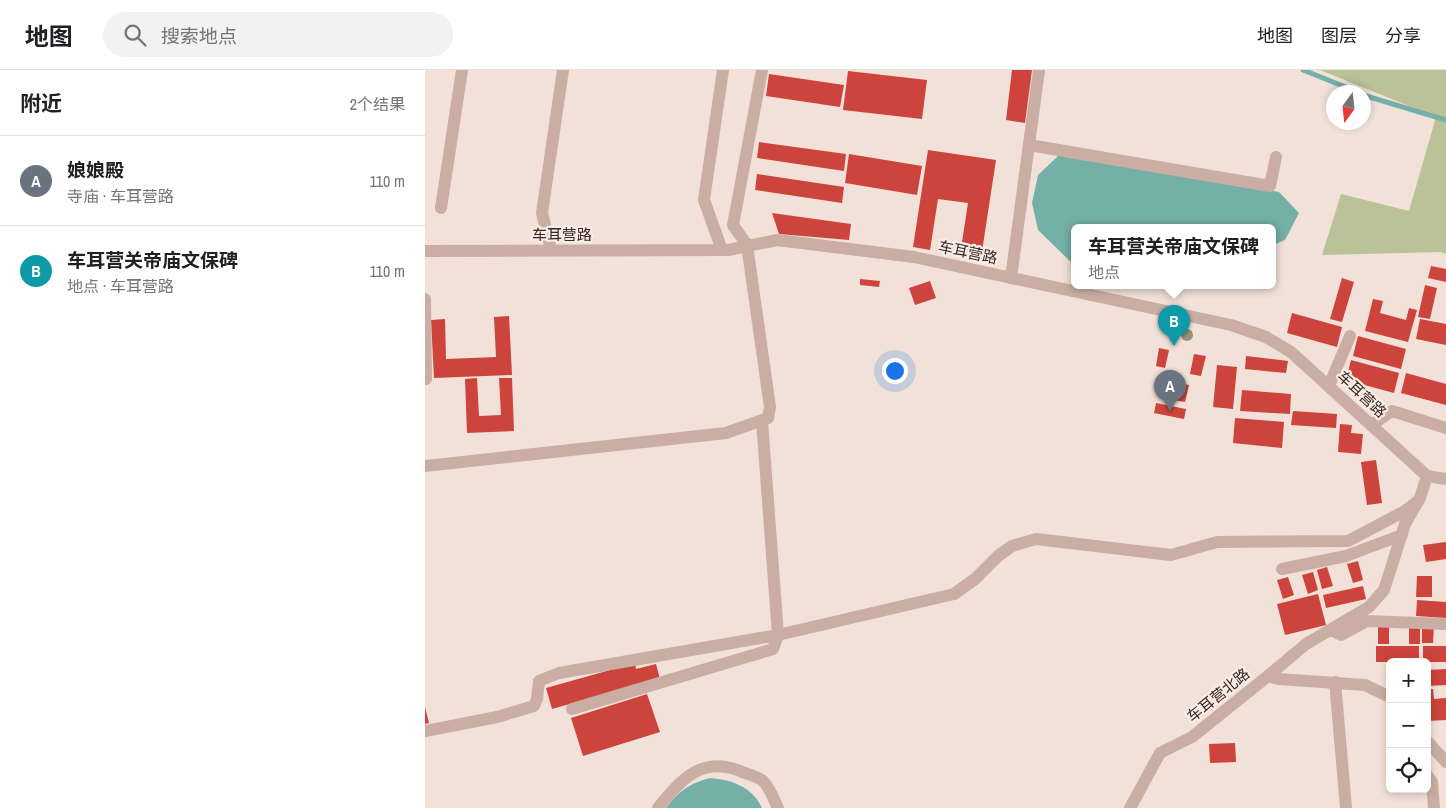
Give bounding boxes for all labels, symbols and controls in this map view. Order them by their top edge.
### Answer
search box [103,12,453,57]
text: 地图 [25,20,73,52]
icon: search [121,21,149,49]
text: 搜索地点 [161,23,237,49]
text: 地图 [1257,23,1293,48]
text: 图层 [1321,23,1357,48]
text: 分享 [1385,23,1421,48]
north arrow [1326,85,1371,130]
text: 附近 [20,89,62,118]
text: 2个结果 [350,93,405,115]
text: 娘娘殿 [67,157,124,183]
text: A [31,170,41,192]
text: 110 m [369,170,405,192]
text: 寺庙 · 车耳营路 [67,185,174,207]
street label: 车耳营路 [532,224,592,245]
popup [1071,224,1276,289]
text: 车耳营关帝庙文保碑 [1088,233,1259,259]
street label: 车耳营路 [936,235,1000,269]
text: 车耳营关帝庙文保碑 [67,247,238,273]
text: B [31,260,41,282]
text: 110 m [369,260,405,282]
text: 地点 [1088,261,1120,283]
text: 地点 · 车耳营路 [67,275,174,297]
pin: B [1158,305,1190,346]
your location [882,358,908,384]
street label: 车耳营路 [1333,366,1391,422]
pin: A [1154,370,1186,411]
map controls [1386,658,1431,793]
button: + [1386,658,1431,703]
street label: 车耳营北路 [1182,663,1254,727]
button: − [1386,703,1431,748]
button: locate [1386,748,1431,793]

